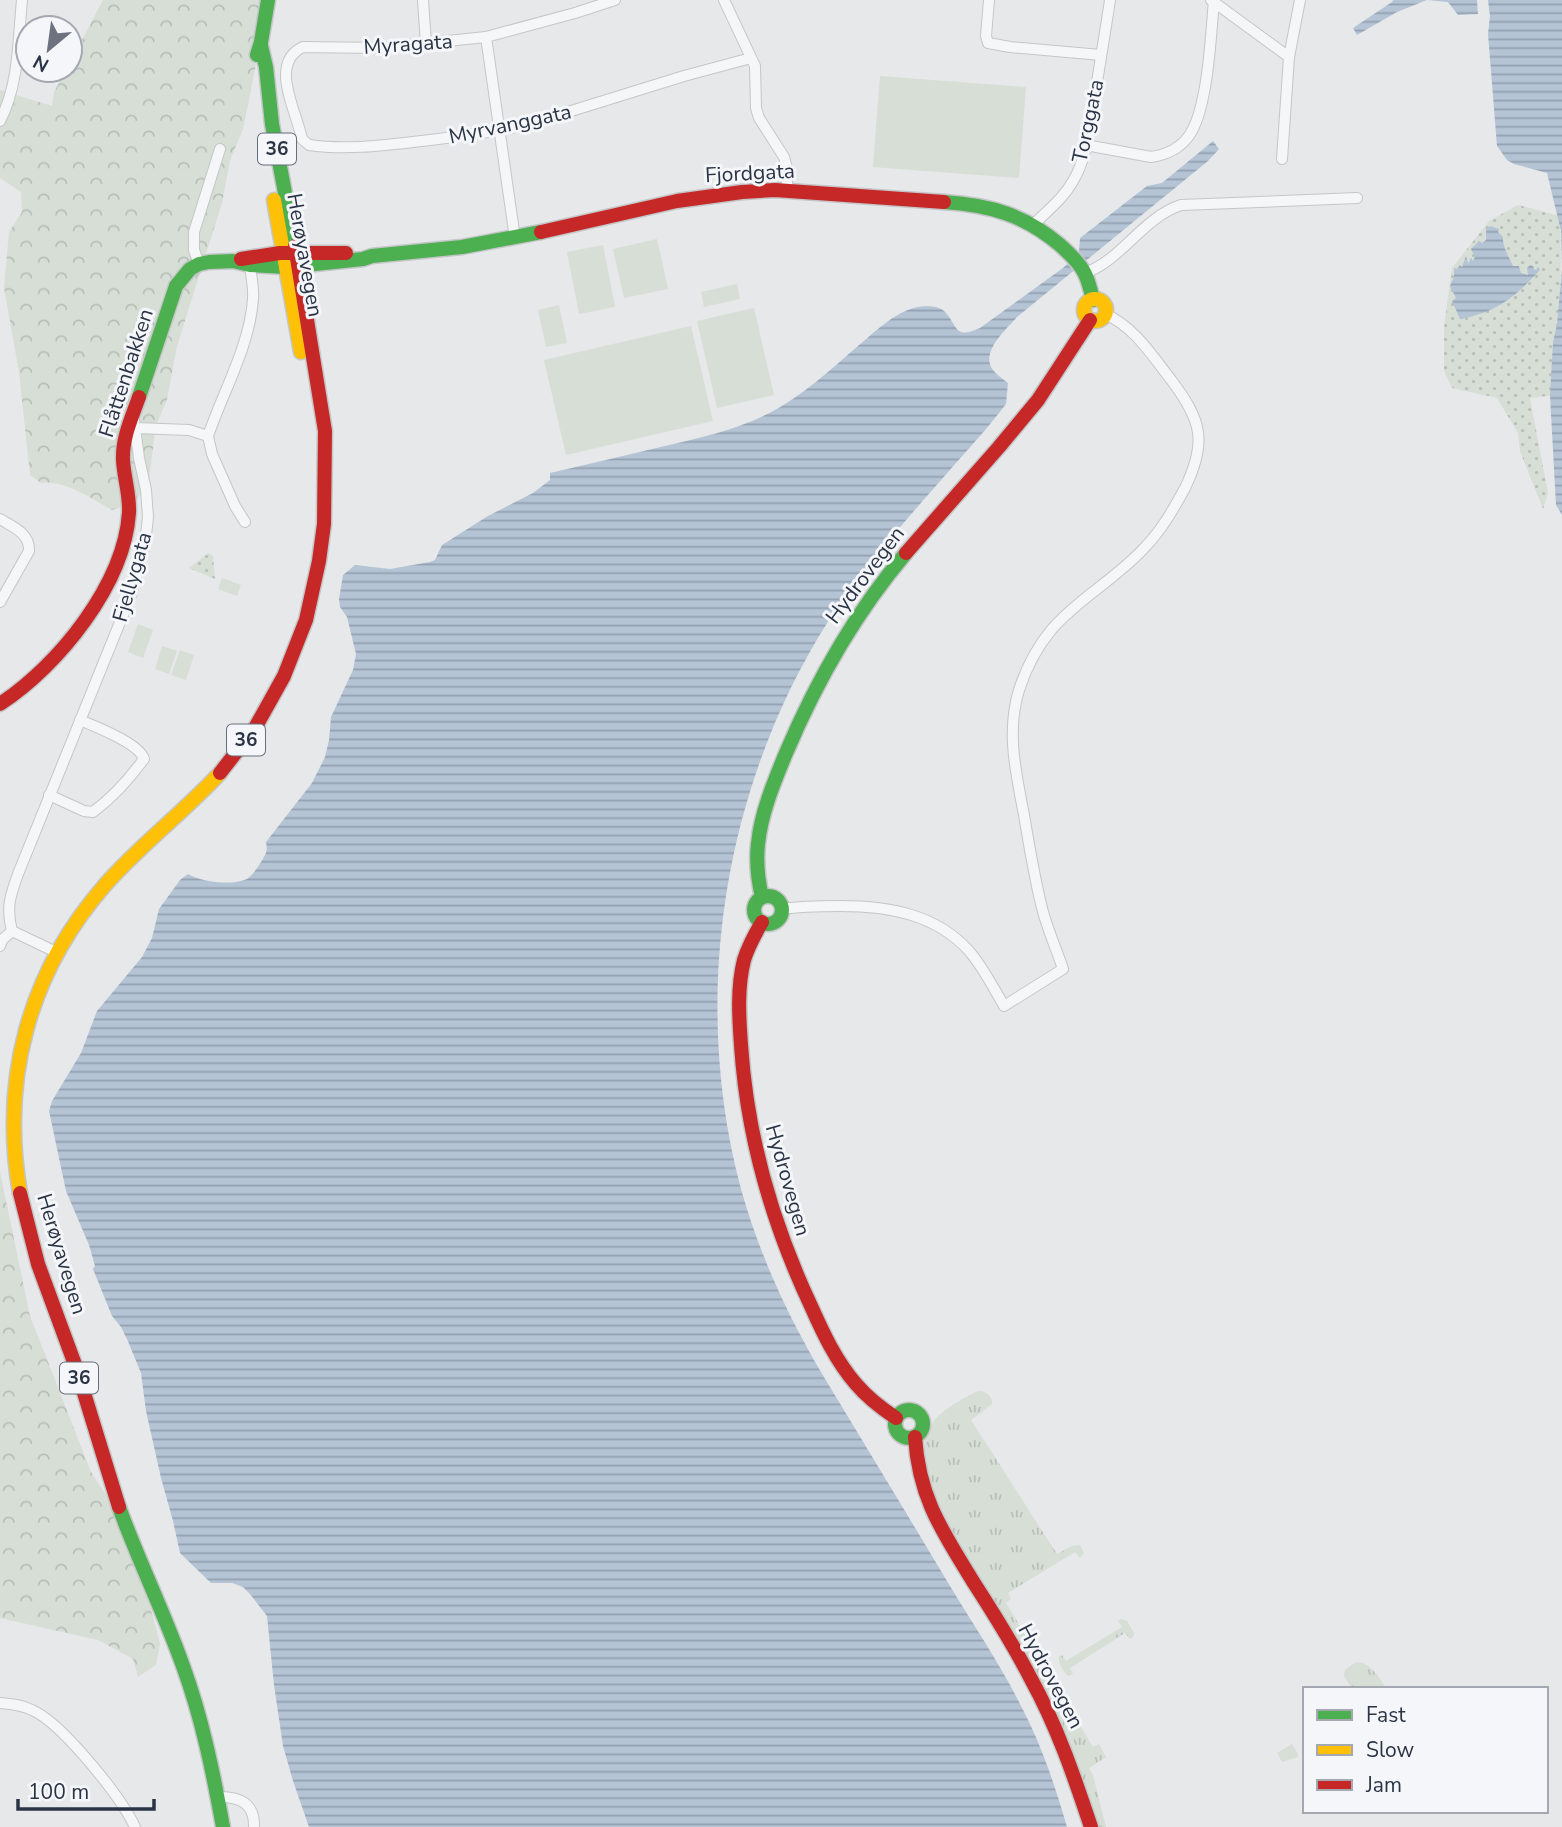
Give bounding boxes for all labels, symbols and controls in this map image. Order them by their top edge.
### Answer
north arrow [14,14,84,84]
street label: Myragata [363,27,453,61]
text: N [29,48,54,78]
street label: Torggata [1066,77,1110,165]
street label: Myrvanggata [446,97,574,151]
road number: 36 [258,134,296,164]
street label: Fjordgata [704,157,796,189]
street label: Herøyavegen [280,191,330,319]
street label: Flåttenbakken [92,305,160,441]
street label: Hydrovegen [819,521,911,629]
street label: Fjellygata [106,529,158,625]
road number: 36 [227,724,265,755]
street label: Hydrovegen [759,1121,817,1239]
street label: Herøyavegen [30,1190,94,1318]
road number: 36 [60,1362,98,1394]
street label: Hydrovegen [1012,1619,1090,1733]
legend [1303,1687,1548,1813]
text: Fast [1366,1701,1406,1729]
text: Slow [1366,1736,1415,1764]
scale bar [18,1768,154,1812]
text: Jam [1365,1771,1402,1799]
text: 100 m [28,1778,89,1806]

